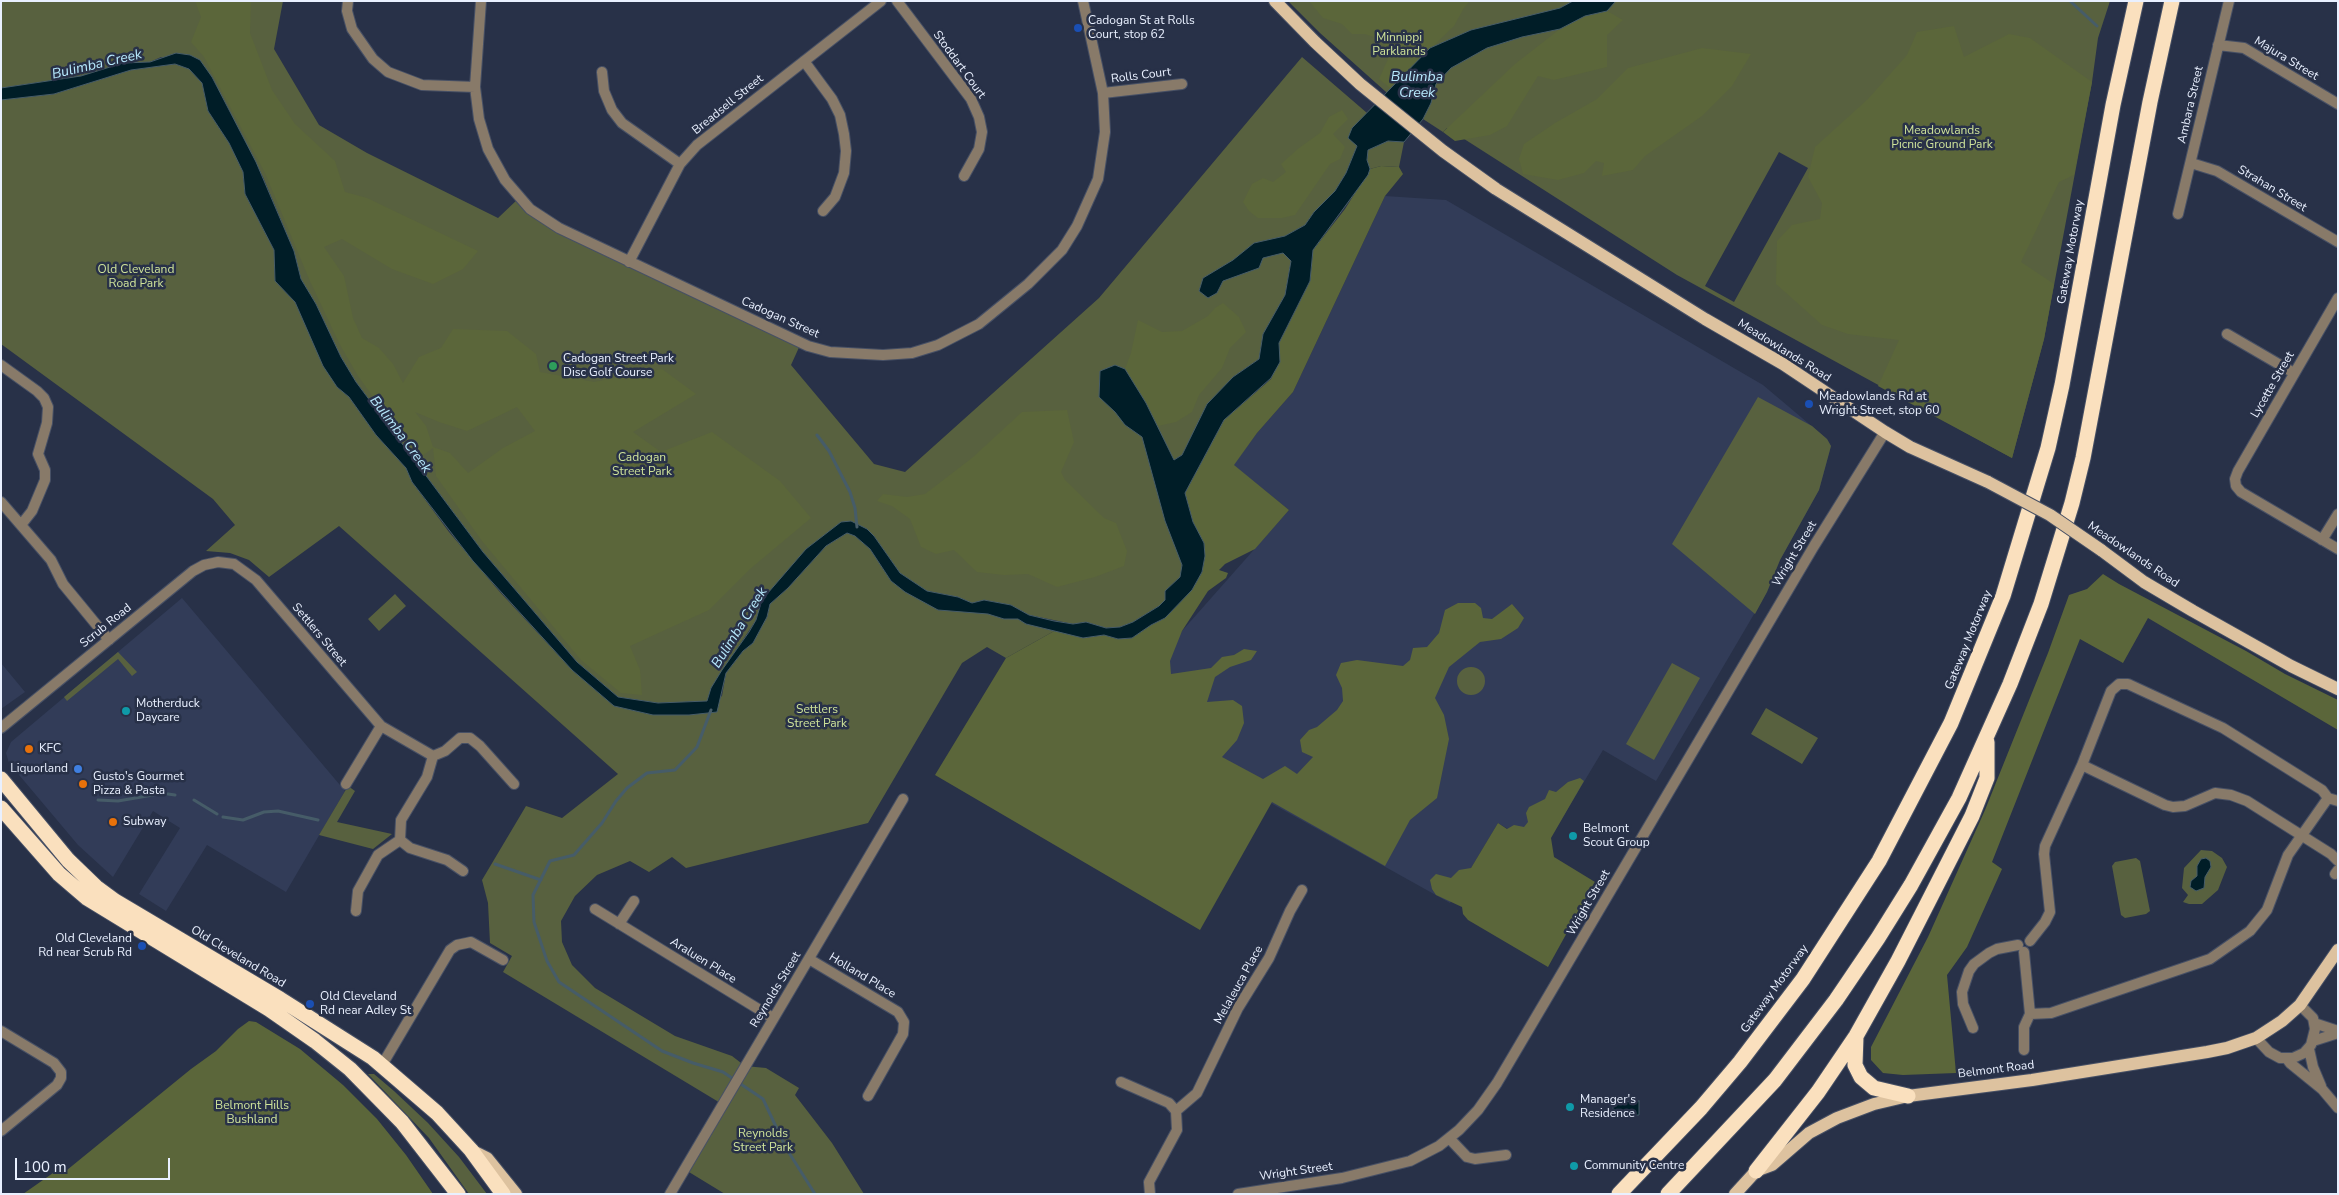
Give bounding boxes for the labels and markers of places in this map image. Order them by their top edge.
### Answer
place label: Cadogan St at Rolls Court, stop 62 [1088,14,1195,42]
marker: Cadogan St at Rolls Court, stop 62 [1072,22,1084,34]
place label: Cadogan Street Park Disc Golf Course [563,352,674,380]
marker: Cadogan Street Park Disc Golf Course [547,360,559,372]
place label: Meadowlands Rd at Wright Street, stop 60 [1819,390,1939,418]
marker: Meadowlands Rd at Wright Street, stop 60 [1803,398,1815,410]
place label: Motherduck Daycare [136,697,200,725]
marker: Motherduck Daycare [120,705,132,717]
place label: KFC [39,742,61,756]
marker: KFC [23,743,35,755]
place label: Liquorland [10,762,68,776]
marker: Liquorland [72,763,84,775]
place label: Gusto's Gourmet Pizza & Pasta [93,770,184,798]
marker: Gusto's Gourmet Pizza & Pasta [77,778,89,790]
place label: Subway [123,815,166,829]
marker: Subway [107,816,119,828]
place label: Belmont Scout Group [1583,822,1650,850]
marker: Belmont Scout Group [1567,830,1579,842]
place label: Old Cleveland Rd near Scrub Rd [38,932,132,960]
marker: Old Cleveland Rd near Scrub Rd [136,940,148,952]
place label: Old Cleveland Rd near Adley St [320,990,411,1018]
marker: Old Cleveland Rd near Adley St [304,998,316,1010]
place label: Manager's Residence [1580,1093,1636,1121]
marker: Manager's Residence [1564,1101,1576,1113]
place label: Community Centre [1584,1159,1684,1173]
marker: Community Centre [1568,1160,1580,1172]

